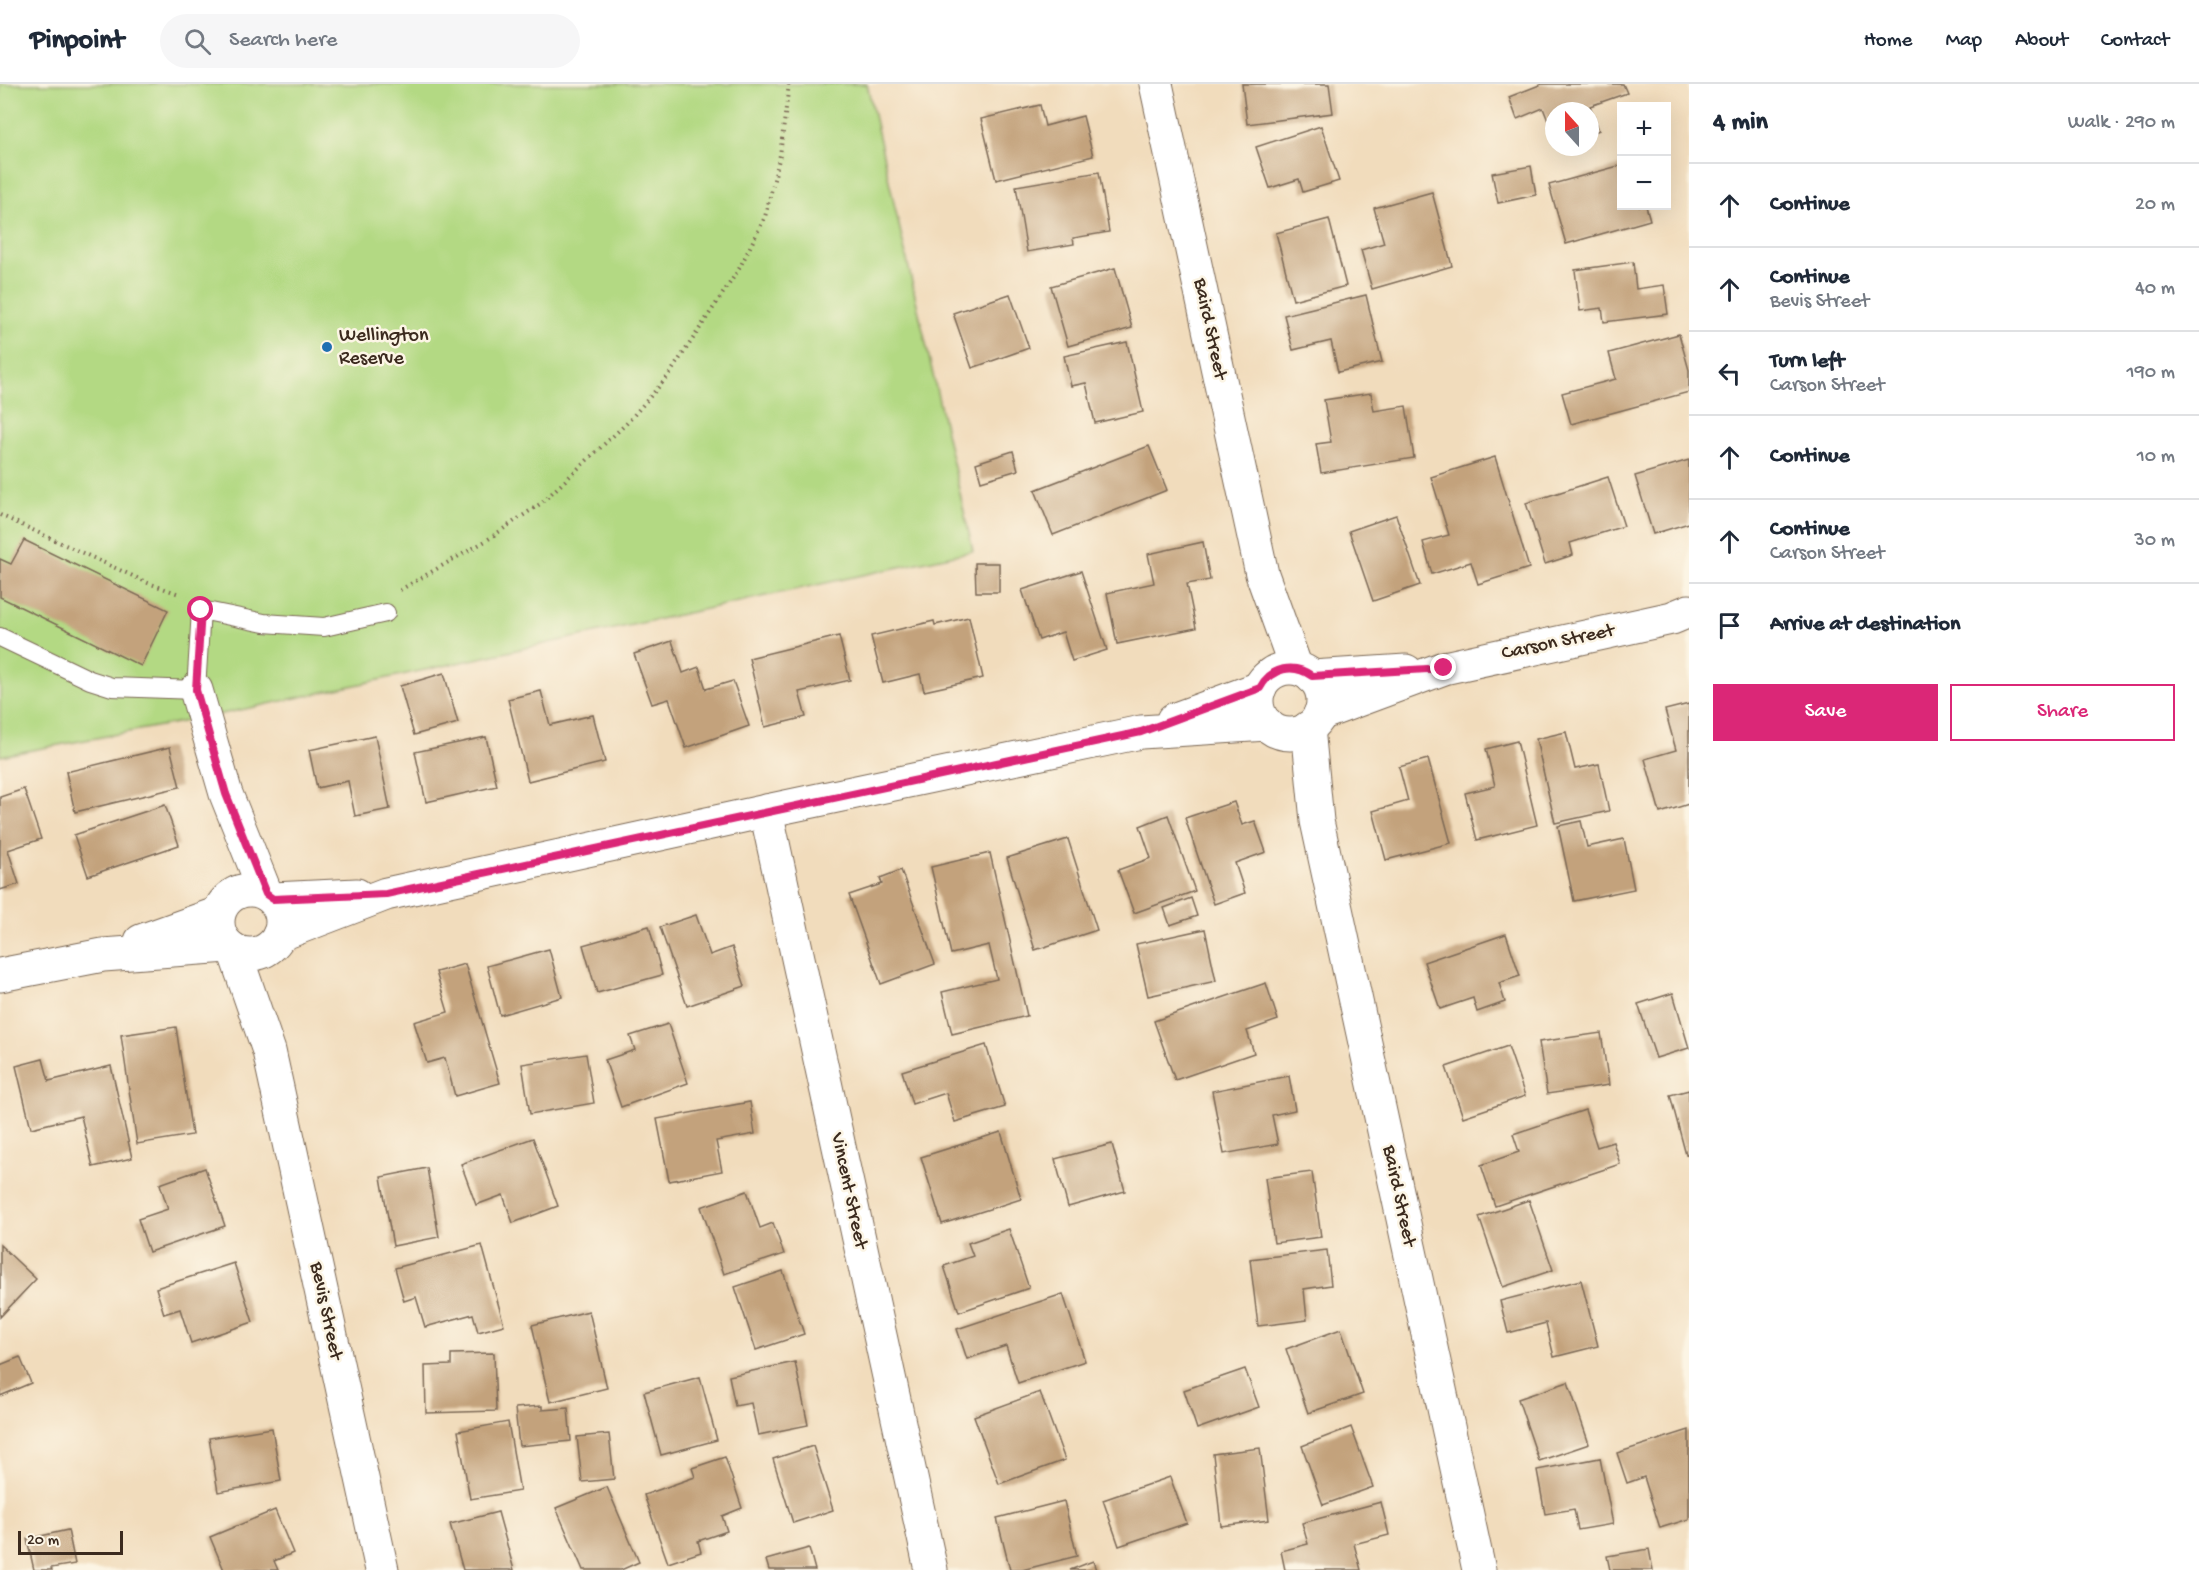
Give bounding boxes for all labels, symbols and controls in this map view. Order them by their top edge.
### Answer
search box [160,14,580,68]
text: Pinpoint [30,25,124,58]
icon: search [181,25,214,58]
text: Search here [229,28,337,54]
text: Home [1864,29,1912,54]
text: Map [1945,29,1982,54]
text: About [2015,29,2068,54]
text: Contact [2101,29,2169,54]
north arrow [1545,102,1599,156]
map controls [1617,102,1671,210]
button: + [1617,102,1671,156]
text: 4 min [1713,108,1768,139]
text: Walk · 290 m [2068,112,2175,135]
button: − [1617,156,1671,210]
icon: ahead [1713,189,1746,222]
text: Continue [1770,192,1850,218]
text: 20 m [2135,194,2175,217]
text: Continue [1770,265,1850,291]
icon: ahead [1713,273,1746,306]
street label: Baird Street [1187,275,1231,383]
text: 40 m [2135,278,2175,301]
text: Bevis Street [1770,291,1869,314]
place label: Wellington Reserve [339,325,429,371]
marker: Wellington Reserve [320,340,334,354]
text: Turn left [1770,349,1844,375]
icon: left [1713,357,1746,390]
text: 190 m [2127,362,2175,385]
text: Carson Street [1770,375,1884,398]
icon: ahead [1713,441,1746,474]
text: Continue [1770,444,1850,470]
text: 10 m [2137,446,2175,469]
text: Continue [1770,517,1850,543]
icon: ahead [1713,525,1746,558]
text: 30 m [2134,530,2175,553]
text: Carson Street [1770,543,1884,566]
route start [187,596,213,622]
icon: arrive [1713,609,1746,642]
text: Arrive at destination [1770,612,1960,638]
street label: Carson Street [1500,619,1618,666]
route end [1430,654,1456,680]
button: Save [1713,684,1938,741]
button: Share [1950,684,2175,741]
street label: Vincent Street [824,1130,872,1253]
street label: Baird Street [1376,1142,1420,1250]
street label: Bevis Street [303,1259,347,1364]
scale bar [18,1528,123,1556]
text: 20 m [27,1532,59,1551]

